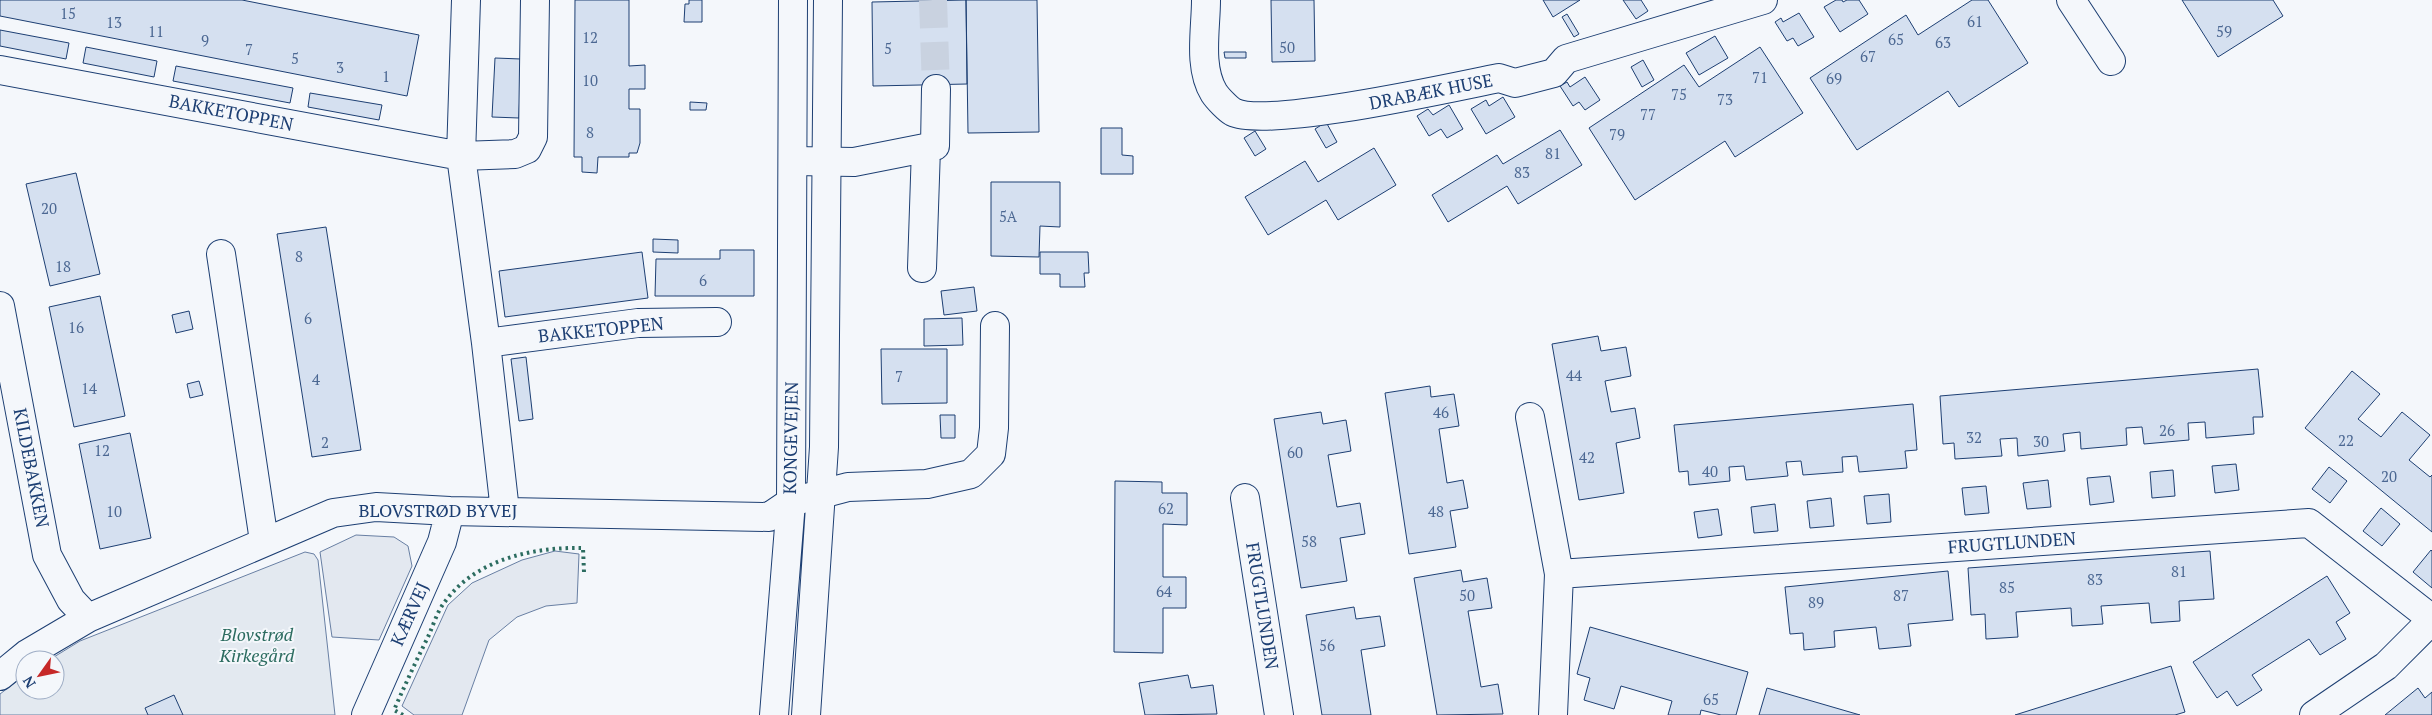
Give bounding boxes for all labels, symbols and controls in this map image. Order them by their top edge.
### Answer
house number: 15 [60,3,76,23]
house number: 61 [1967,11,1983,31]
house number: 13 [106,12,122,32]
house number: 11 [148,21,164,41]
house number: 59 [2216,21,2232,41]
house number: 12 [582,27,598,47]
house number: 65 [1888,29,1904,49]
house number: 9 [201,30,209,50]
house number: 63 [1935,32,1951,52]
house number: 50 [1279,37,1295,57]
house number: 5 [884,38,892,58]
house number: 7 [245,39,253,59]
house number: 67 [1860,46,1876,66]
house number: 5 [291,48,299,68]
house number: 3 [336,57,344,77]
house number: 1 [382,66,390,86]
street label: DRABÆK HUSE [1367,67,1495,115]
house number: 71 [1752,67,1768,87]
house number: 69 [1826,68,1842,88]
house number: 10 [582,70,598,90]
house number: 75 [1671,84,1687,104]
street label: BAKKETOPPEN [167,88,295,136]
house number: 73 [1717,89,1733,109]
house number: 77 [1640,104,1656,124]
house number: 8 [586,122,594,142]
house number: 79 [1609,124,1625,144]
house number: 81 [1545,143,1561,163]
house number: 83 [1514,162,1530,182]
house number: 20 [41,198,57,218]
house number: 5A [999,206,1018,226]
house number: 8 [295,246,303,266]
house number: 18 [55,256,71,276]
house number: 6 [699,270,707,290]
house number: 6 [304,308,312,328]
street label: BAKKETOPPEN [537,310,665,348]
house number: 16 [68,317,84,337]
house number: 44 [1566,365,1582,385]
house number: 7 [895,366,903,386]
house number: 4 [312,369,320,389]
house number: 14 [81,378,97,398]
street label: KONGEVEJEN [777,381,803,495]
house number: 46 [1433,402,1449,422]
street label: KILDEBAKKEN [9,406,55,530]
house number: 26 [2159,420,2175,440]
house number: 32 [1966,427,1982,447]
house number: 22 [2338,430,2354,450]
house number: 30 [2033,431,2049,451]
house number: 2 [321,432,329,452]
house number: 12 [94,440,110,460]
house number: 60 [1287,442,1303,462]
house number: 42 [1579,447,1595,467]
house number: 40 [1702,461,1718,481]
house number: 20 [2381,466,2397,486]
street label: BLOVSTRØD BYVEJ [358,498,518,522]
house number: 62 [1158,498,1174,518]
house number: 10 [106,501,122,521]
house number: 48 [1428,501,1444,521]
street label: FRUGTLUNDEN [1947,526,2077,558]
house number: 58 [1301,531,1317,551]
street label: FRUGTLUNDEN [1241,541,1285,671]
house number: 81 [2171,561,2187,581]
house number: 83 [2087,569,2103,589]
house number: 85 [1999,577,2015,597]
street label: KÆRVEJ [384,578,434,649]
house number: 64 [1156,581,1172,601]
house number: 50 [1459,585,1475,605]
house number: 87 [1893,585,1909,605]
house number: 89 [1808,592,1824,612]
park label: Blovstrød Kirkegård [219,622,295,667]
house number: 56 [1319,635,1335,655]
north arrow [15,650,65,700]
text: N [18,672,40,692]
house number: 65 [1703,689,1719,709]

